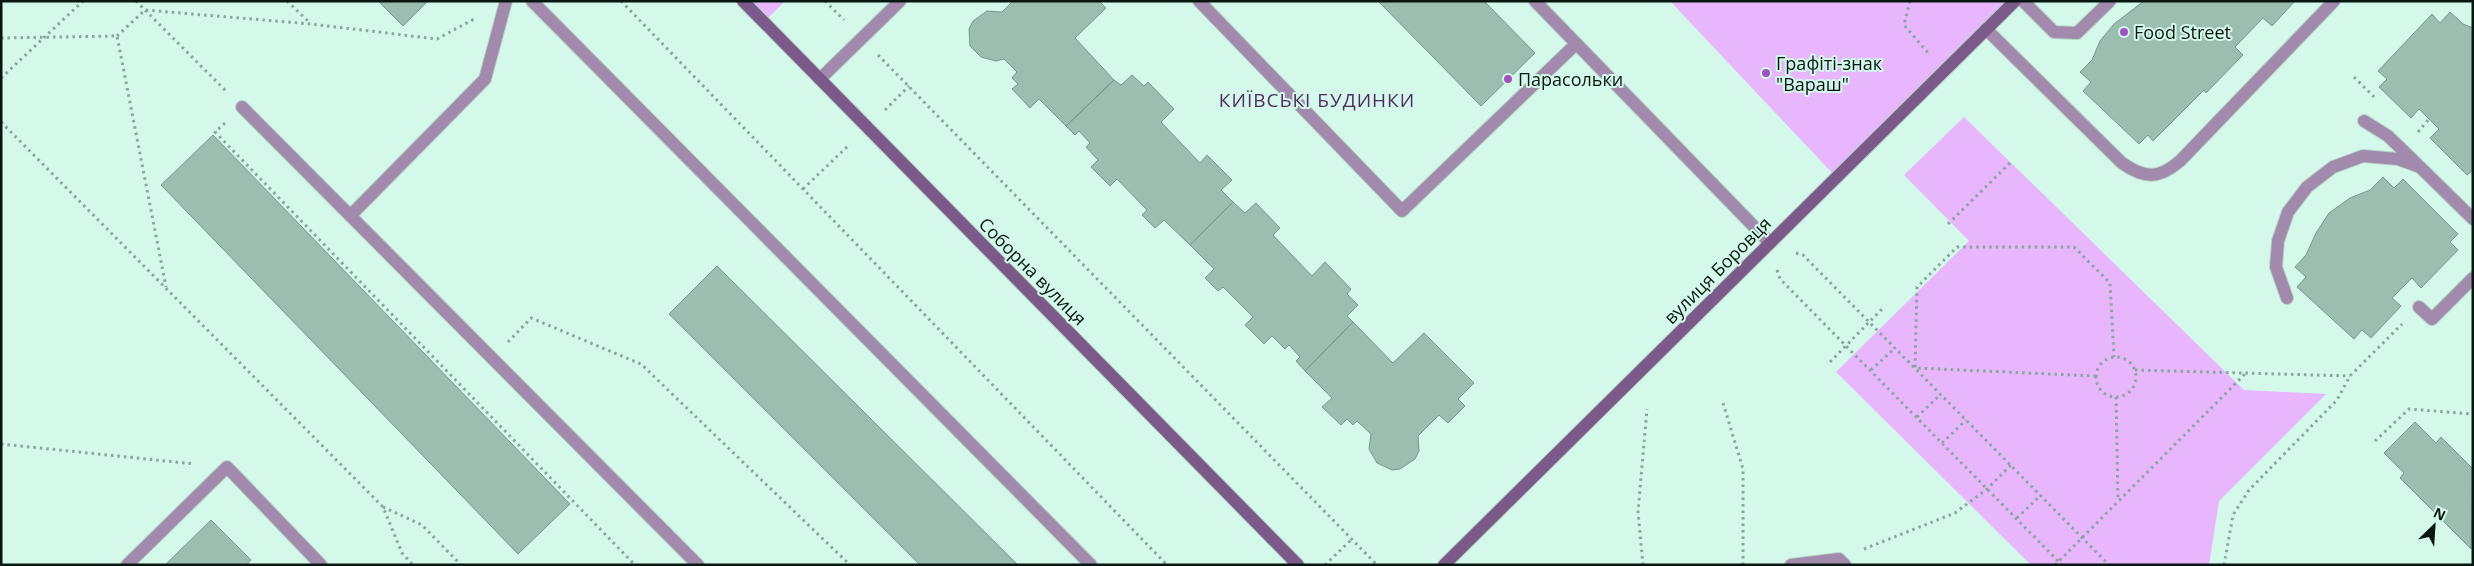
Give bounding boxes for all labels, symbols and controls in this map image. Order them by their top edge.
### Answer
place label: Food Street [2134,20,2231,44]
marker: Food Street [2118,26,2130,38]
place label: Графіті-знак "Вараш" [1776,51,1883,96]
place label: Парасольки [1518,67,1623,91]
marker: Графіті-знак "Вараш" [1760,67,1772,79]
marker: Парасольки [1502,73,1514,85]
district label: КИЇВСЬКІ БУДИНКИ [1219,87,1415,113]
street label: вулиця Боровця [1658,211,1776,329]
street label: Соборна вулиця [974,212,1092,330]
north arrow [2409,501,2459,551]
text: N [2431,503,2449,525]

